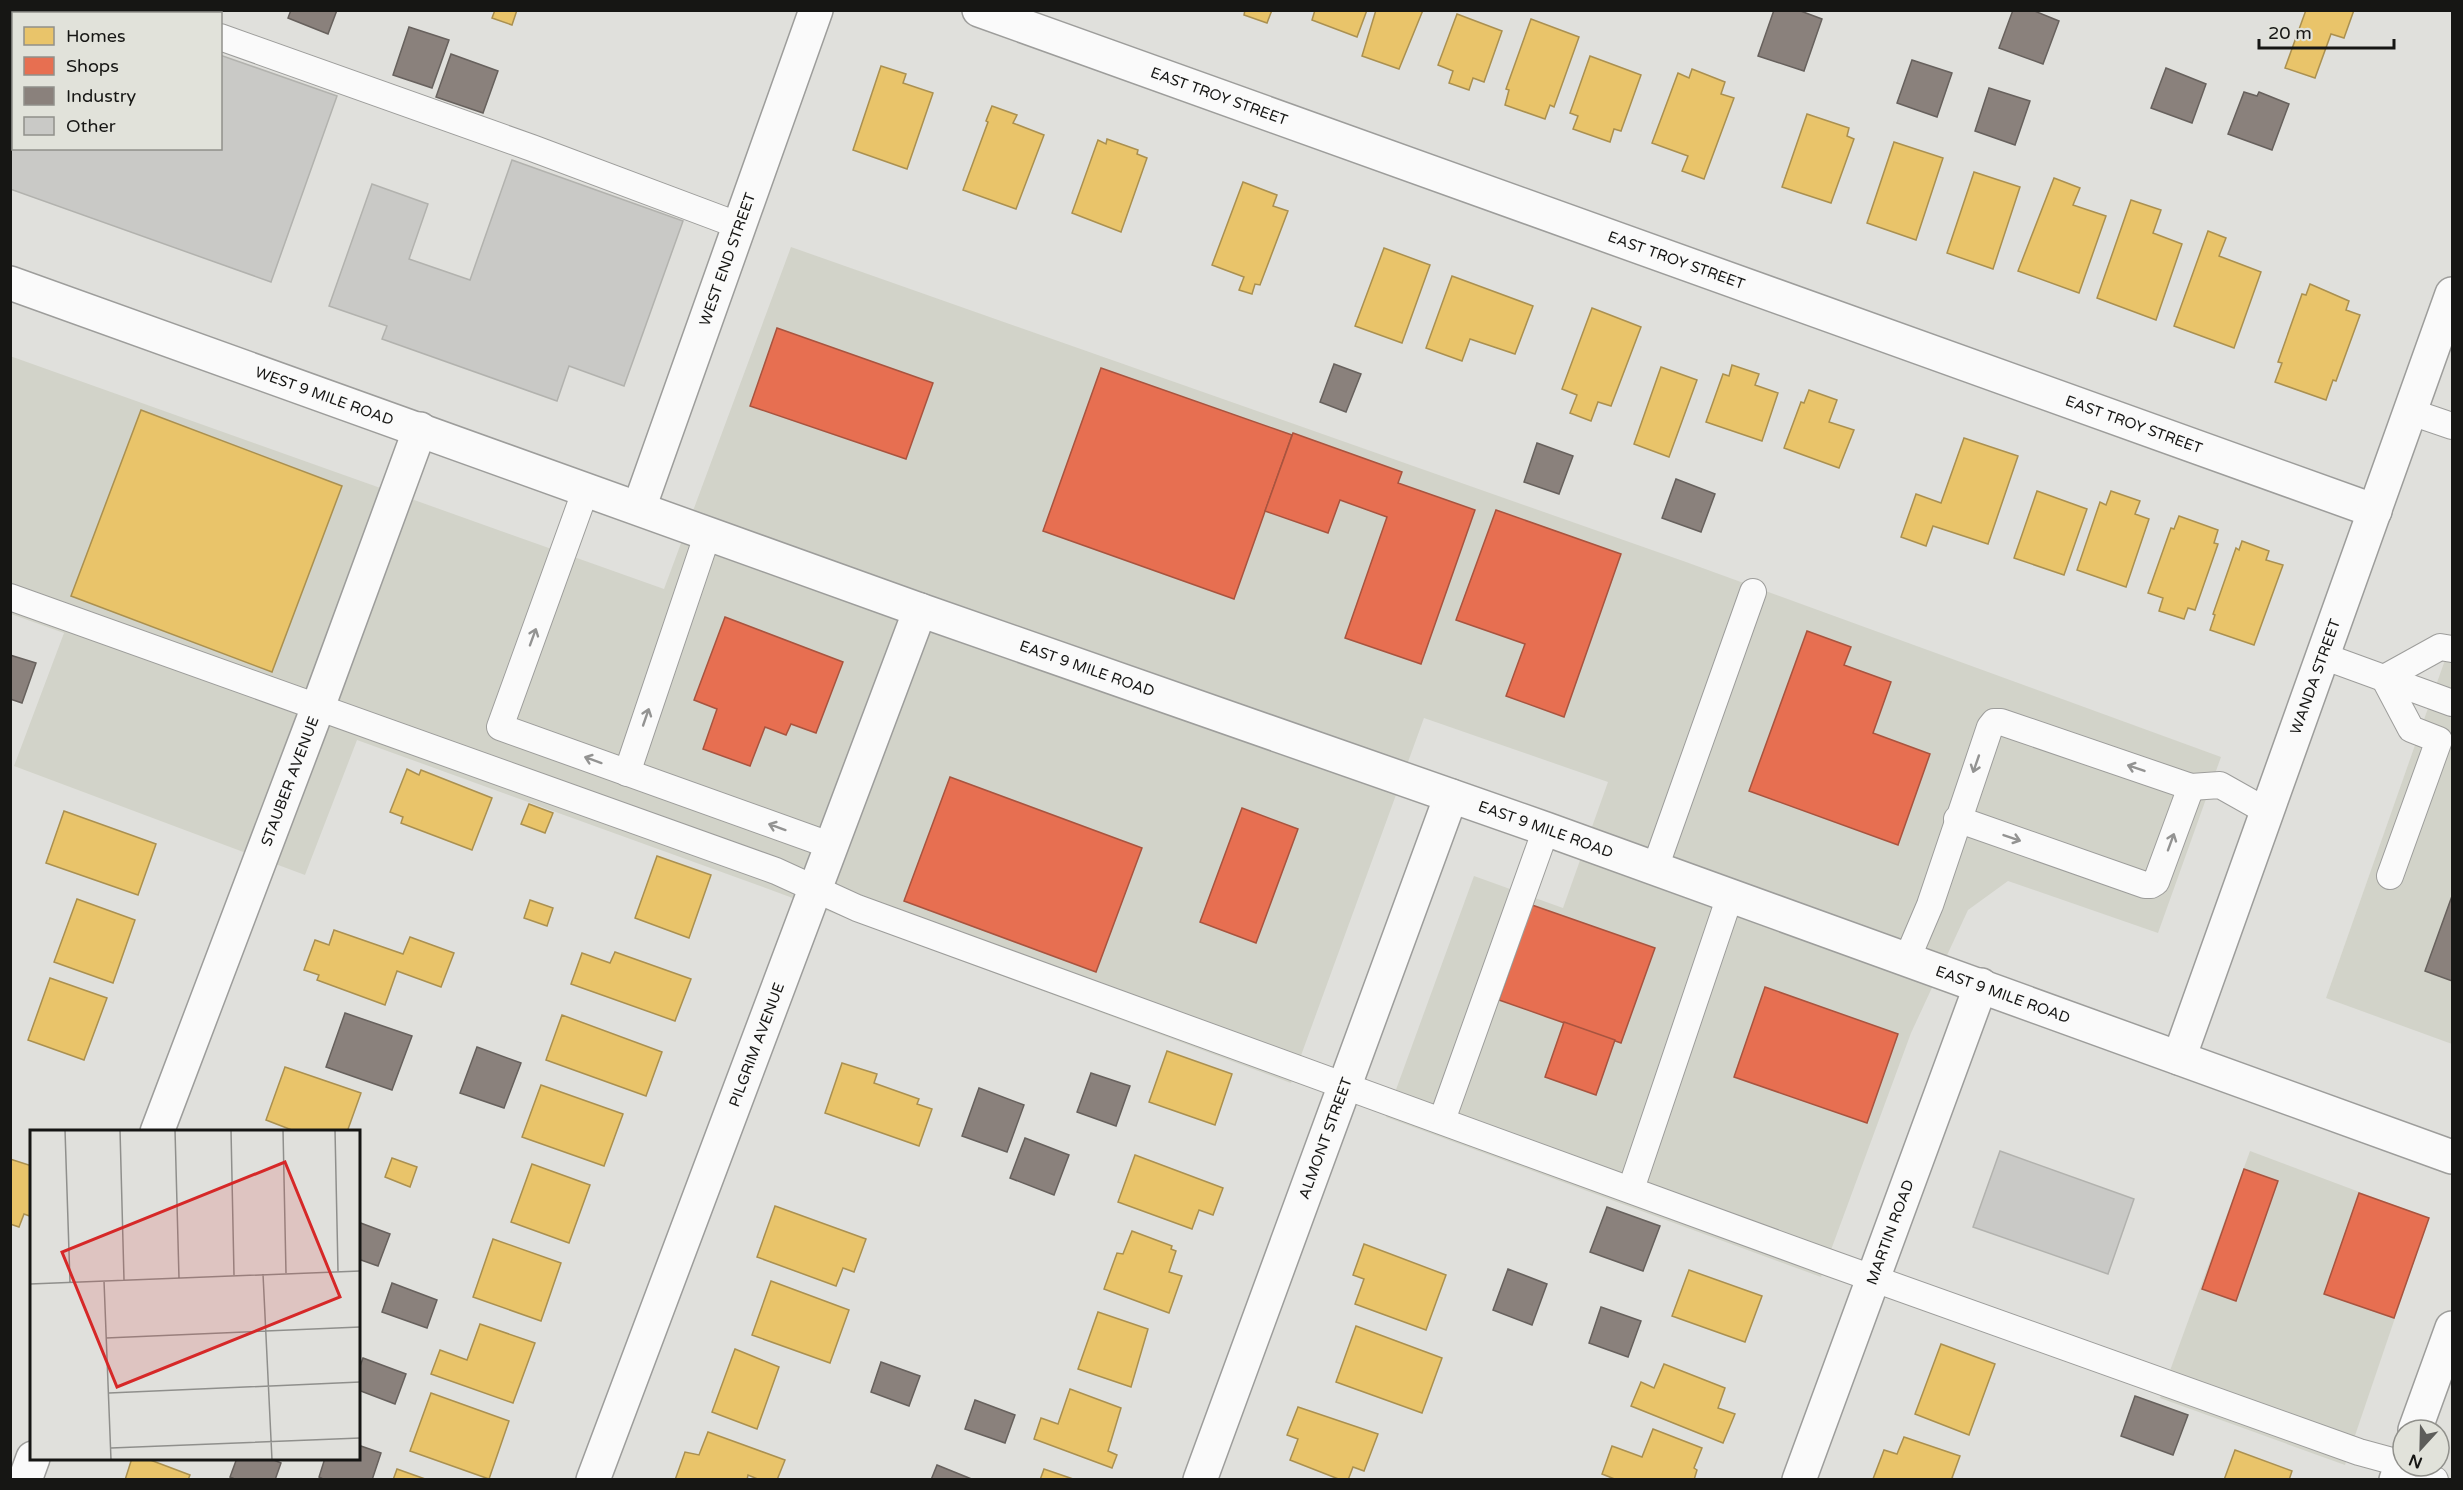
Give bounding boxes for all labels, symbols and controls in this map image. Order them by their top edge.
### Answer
legend [12,12,222,150]
scale bar [2259,12,2394,50]
text: 20 m [2268,22,2312,44]
text: Homes [66,25,126,47]
text: Shops [66,55,119,77]
street label: EAST TROY STREET [1148,63,1290,129]
text: Industry [66,85,137,107]
text: Other [66,115,116,137]
street label: WEST END STREET [695,190,759,328]
street label: EAST TROY STREET [1605,227,1747,293]
street label: WEST 9 MILE ROAD [253,363,396,429]
street label: EAST TROY STREET [2063,392,2205,457]
street label: WANDA STREET [2286,616,2344,737]
one-way arrow [528,628,539,646]
street label: EAST 9 MILE ROAD [1017,637,1157,700]
one-way arrow [642,708,653,727]
street label: STAUBER AVENUE [257,714,323,849]
one-way arrow [584,754,603,765]
one-way arrow [1970,754,1981,773]
one-way arrow [2127,762,2146,773]
street label: EAST 9 MILE ROAD [1476,797,1616,862]
one-way arrow [768,820,786,831]
one-way arrow [2166,833,2177,852]
one-way arrow [2002,834,2021,845]
street label: EAST 9 MILE ROAD [1933,962,2073,1027]
street label: PILGRIM AVENUE [725,980,788,1109]
street label: ALMONT STREET [1295,1075,1356,1202]
inset map [30,1130,360,1460]
street label: MARTIN ROAD [1863,1177,1918,1287]
north arrow [2391,1418,2451,1478]
text: N [2406,1449,2425,1473]

